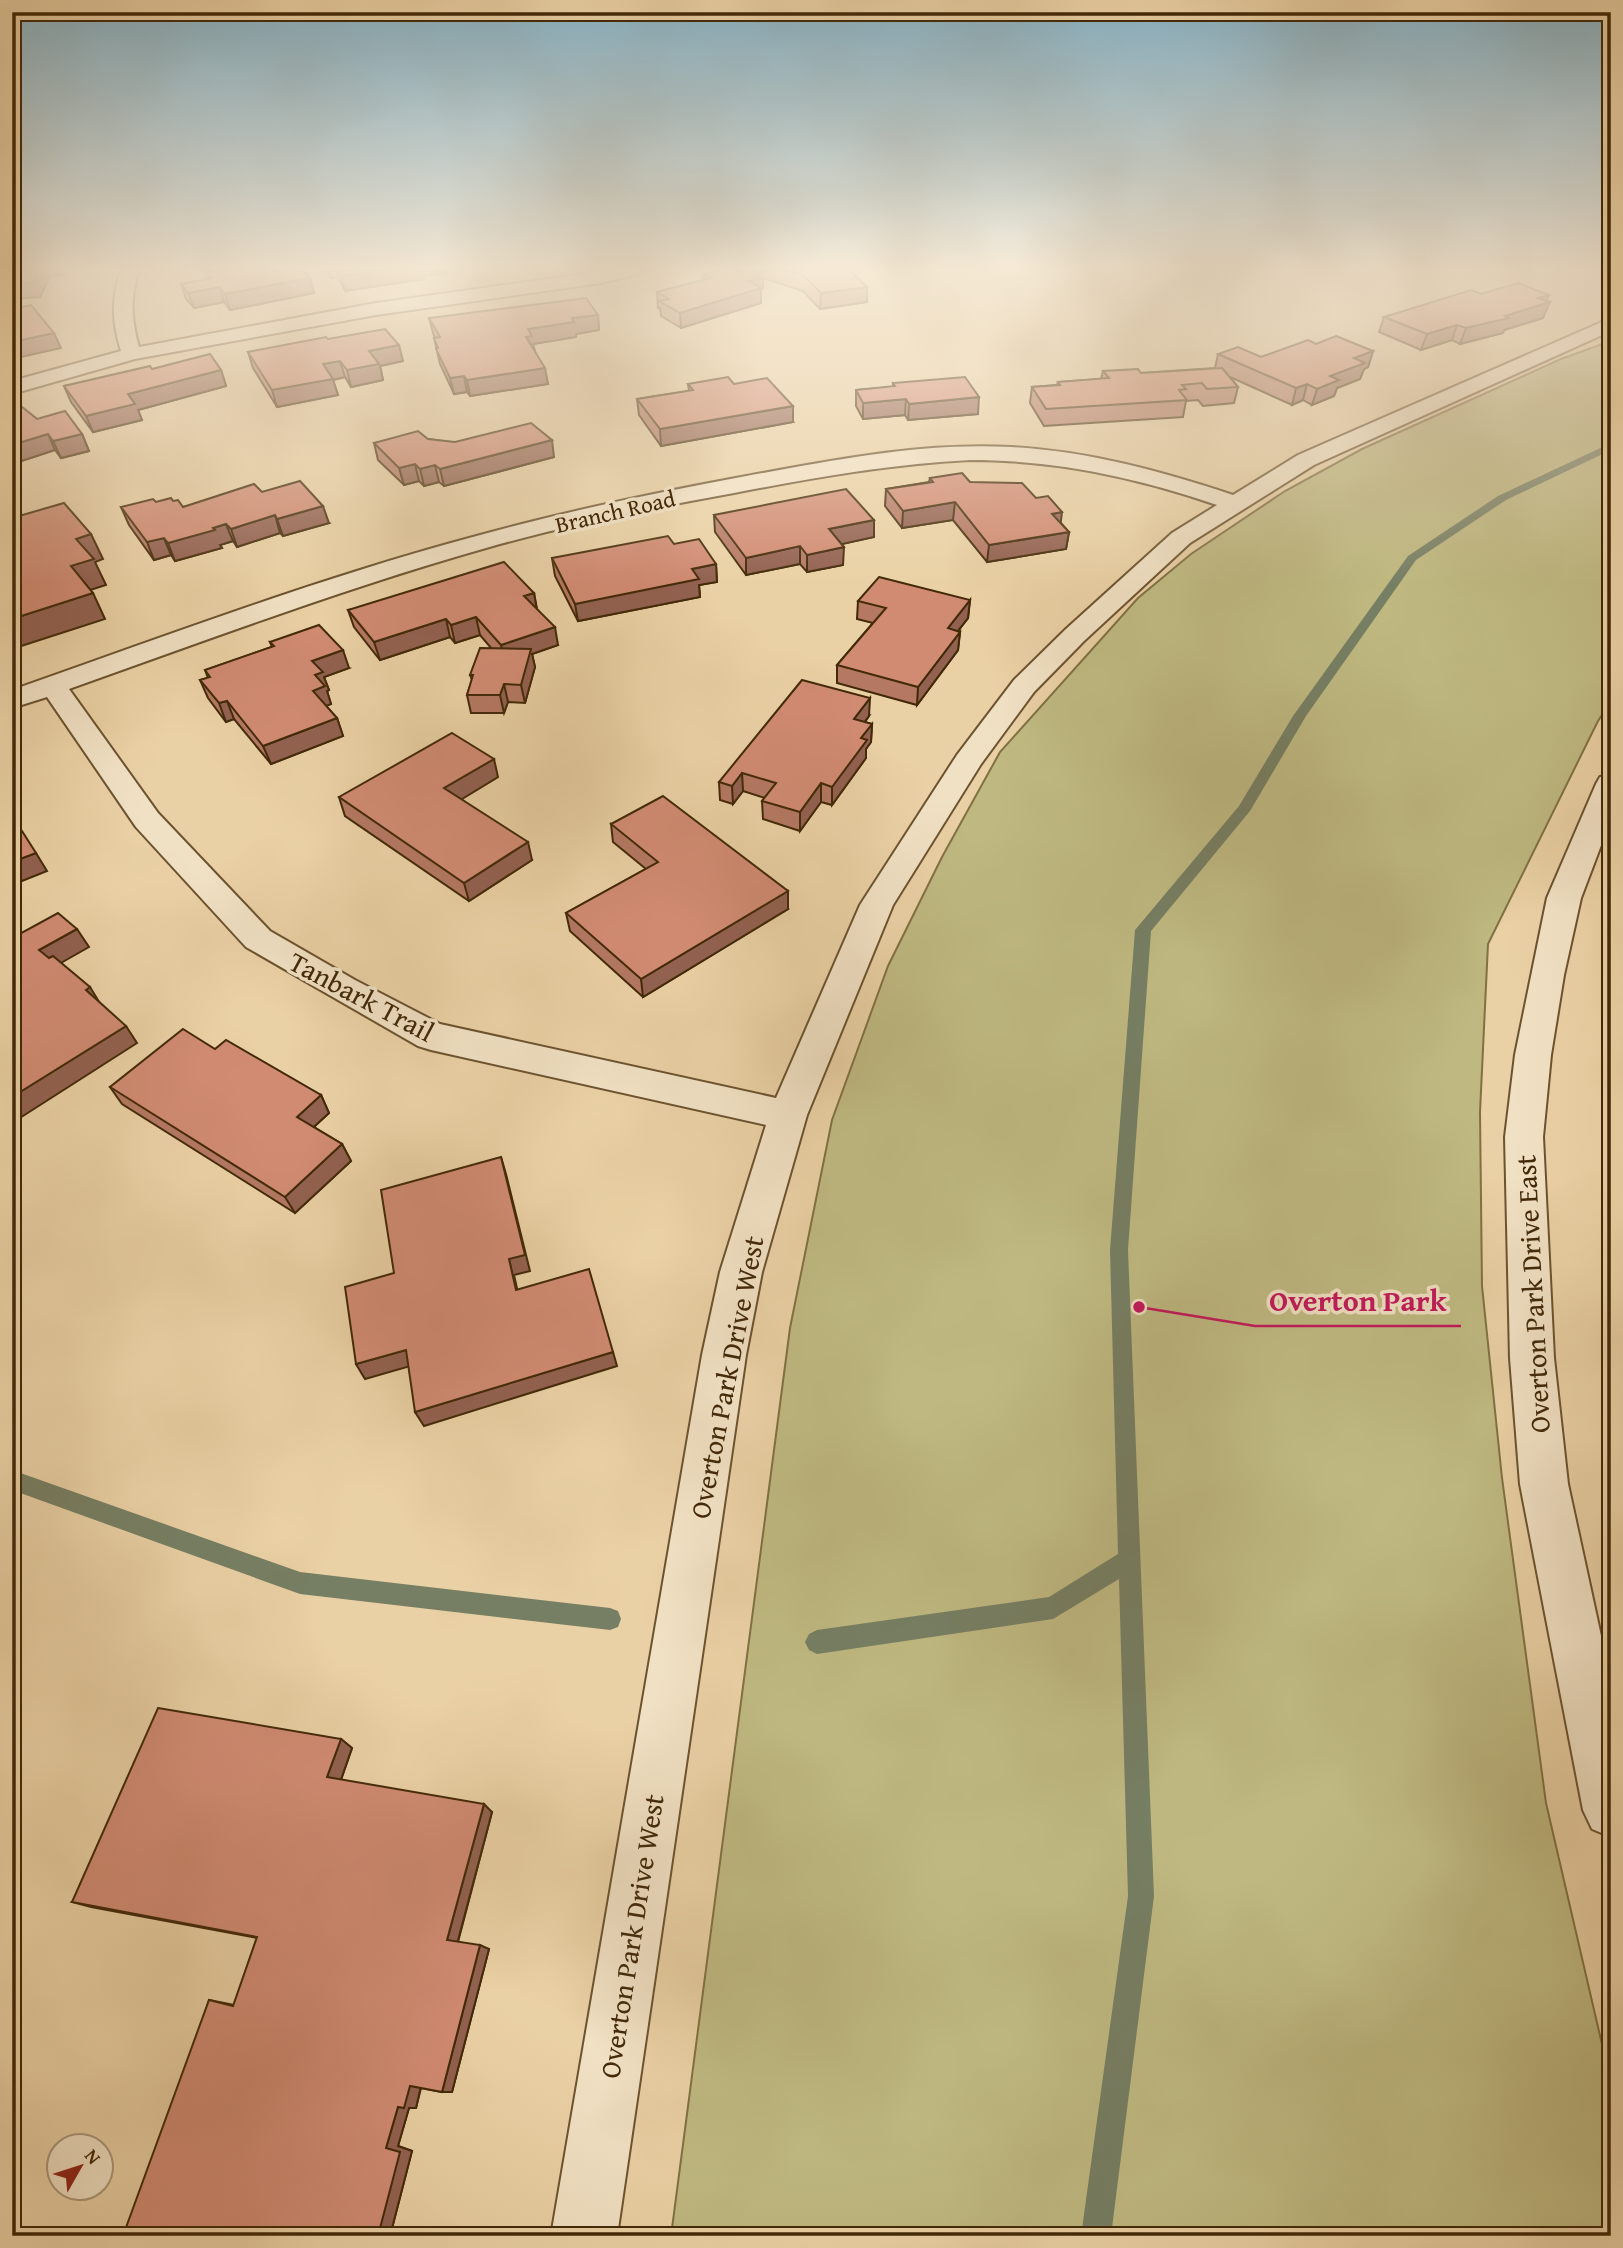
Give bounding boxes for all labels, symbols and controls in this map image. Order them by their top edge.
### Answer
street label: Branch Road [552,481,679,541]
street label: Tanbark Trail [282,941,442,1052]
street label: Overton Park Drive East [1504,1154,1560,1434]
street label: Overton Park Drive West [678,1232,774,1522]
callout: Overton Park [1255,1275,1461,1326]
text: Overton Park [1269,1278,1448,1322]
street label: Overton Park Drive West [588,1791,674,2081]
north arrow [46,2132,116,2202]
text: N [78,2143,108,2170]

